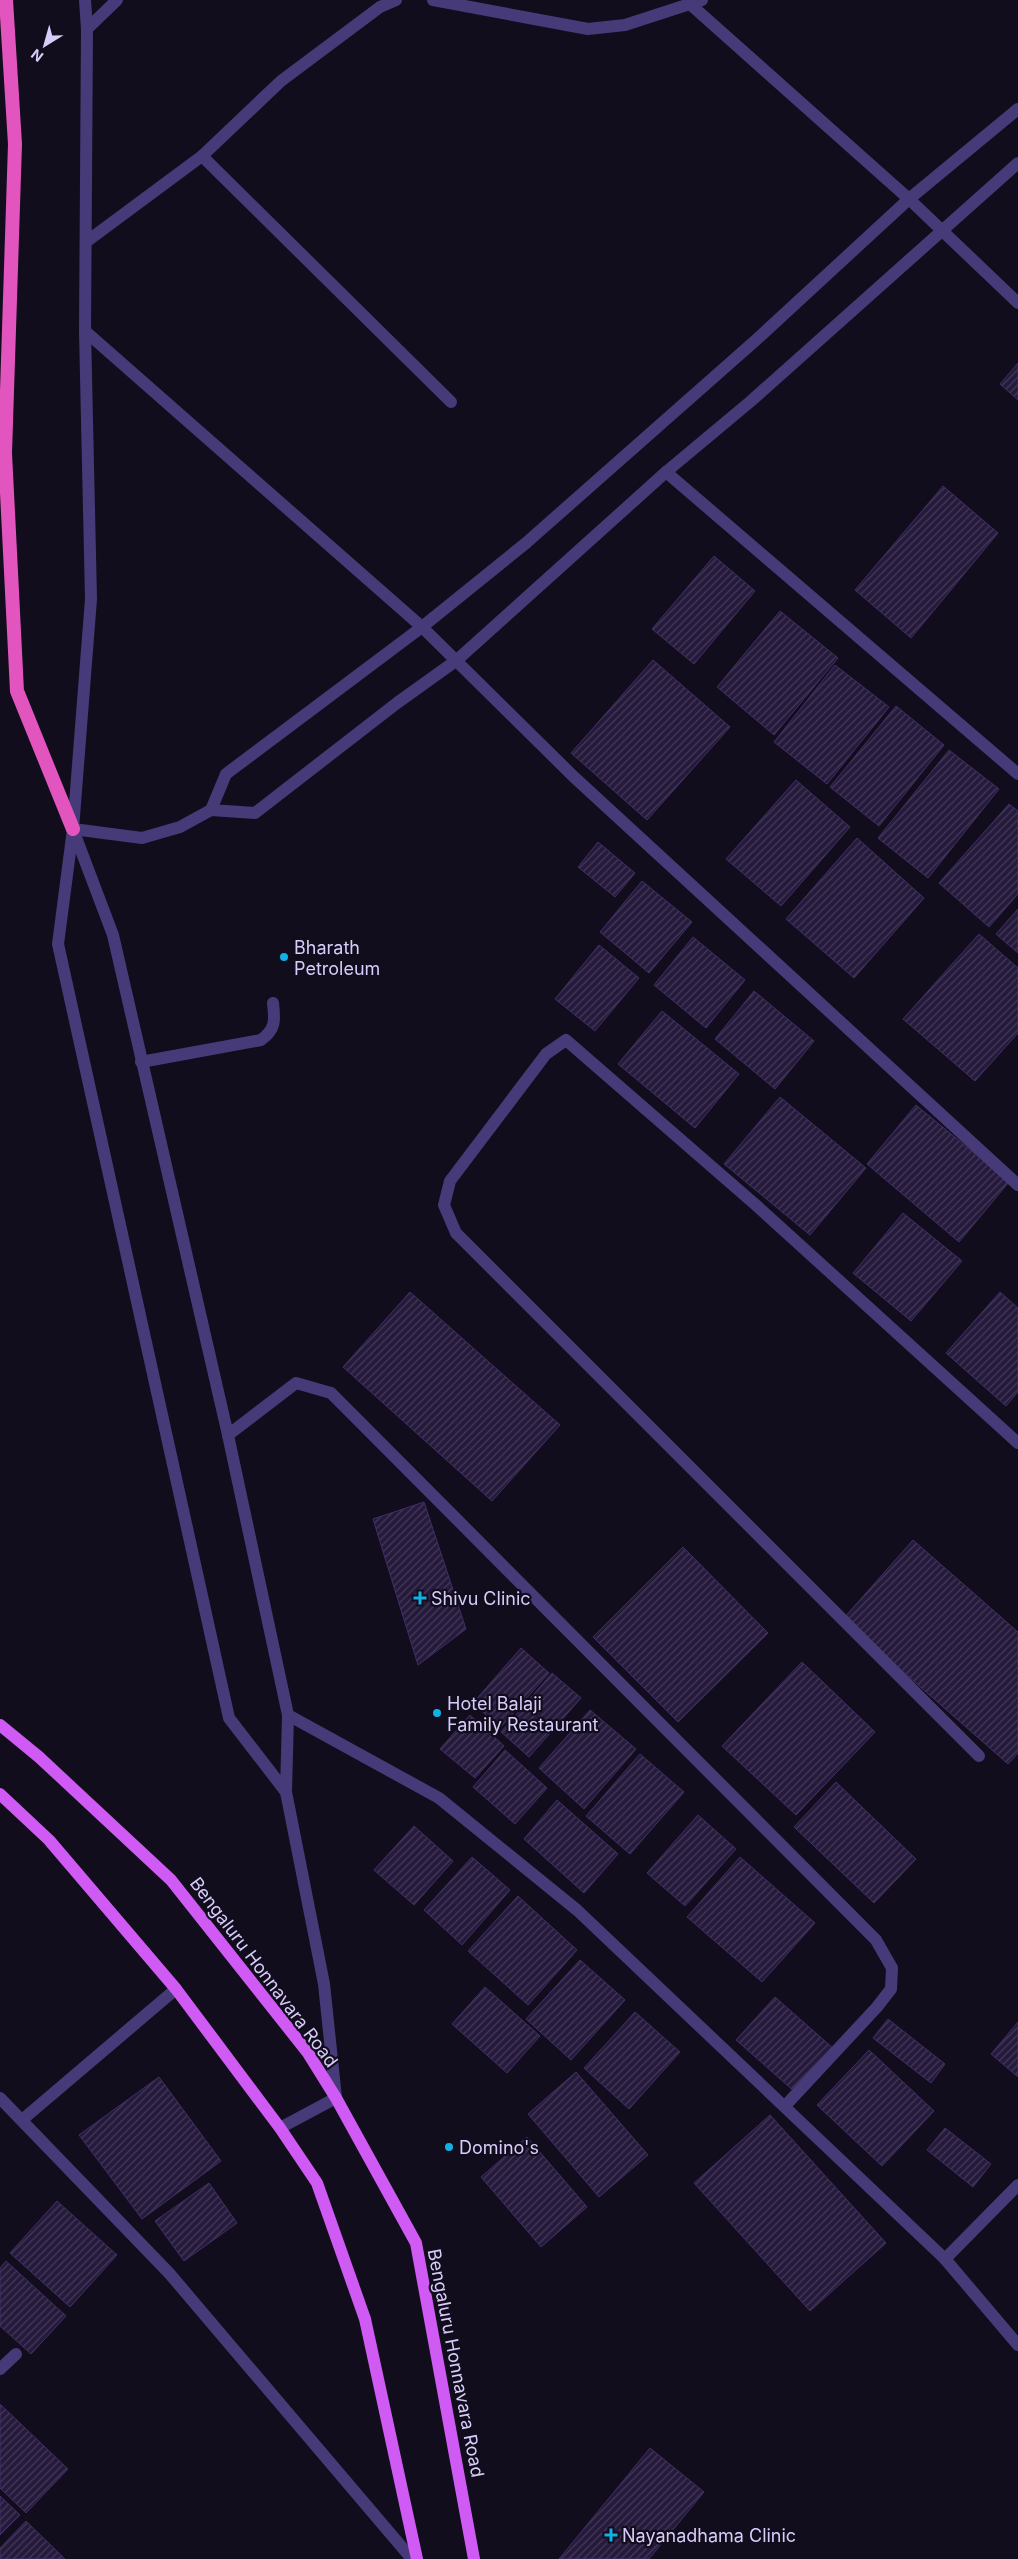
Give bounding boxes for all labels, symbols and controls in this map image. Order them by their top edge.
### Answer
north arrow [20,20,70,70]
text: N [27,46,46,66]
place label: Bharath Petroleum [294,937,380,979]
marker: Bharath Petroleum [278,951,290,963]
place label: Shivu Clinic [431,1588,531,1609]
marker: Shivu Clinic [413,1591,427,1605]
place label: Hotel Balaji Family Restaurant [447,1693,599,1735]
marker: Hotel Balaji Family Restaurant [431,1707,443,1719]
street label: Bengaluru Honnavara Road [186,1873,342,2071]
place label: Domino's [459,2137,539,2158]
marker: Domino's [443,2141,455,2153]
street label: Bengaluru Honnavara Road [424,2247,488,2479]
place label: Nayanadhama Clinic [622,2525,796,2546]
marker: Nayanadhama Clinic [604,2528,618,2542]

